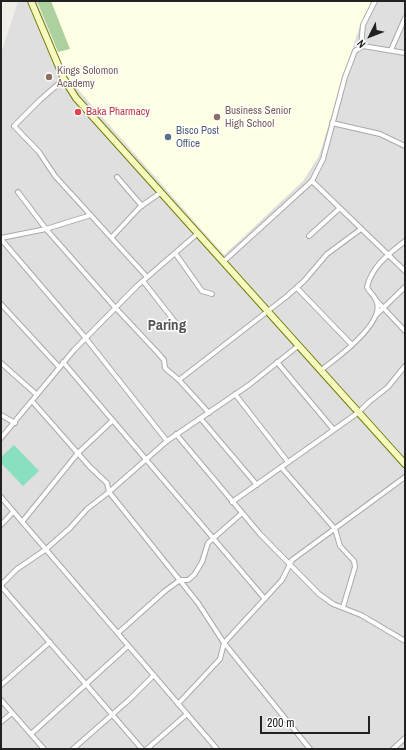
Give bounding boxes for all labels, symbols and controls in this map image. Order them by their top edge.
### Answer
north arrow [350,16,390,56]
text: N [354,37,368,51]
place label: Kings Solomon Academy [57,64,118,90]
marker: Kings Solomon Academy [44,72,54,82]
place label: Business Senior High School [225,104,291,130]
place label: Baka Pharmacy [86,105,150,119]
marker: Baka Pharmacy [73,107,83,117]
marker: Business Senior High School [212,112,222,122]
place label: Bisco Post Office [176,124,219,150]
marker: Bisco Post Office [163,132,173,142]
district label: Paring [148,317,186,335]
scale bar [262,708,372,734]
text: 200 m [267,715,294,731]

